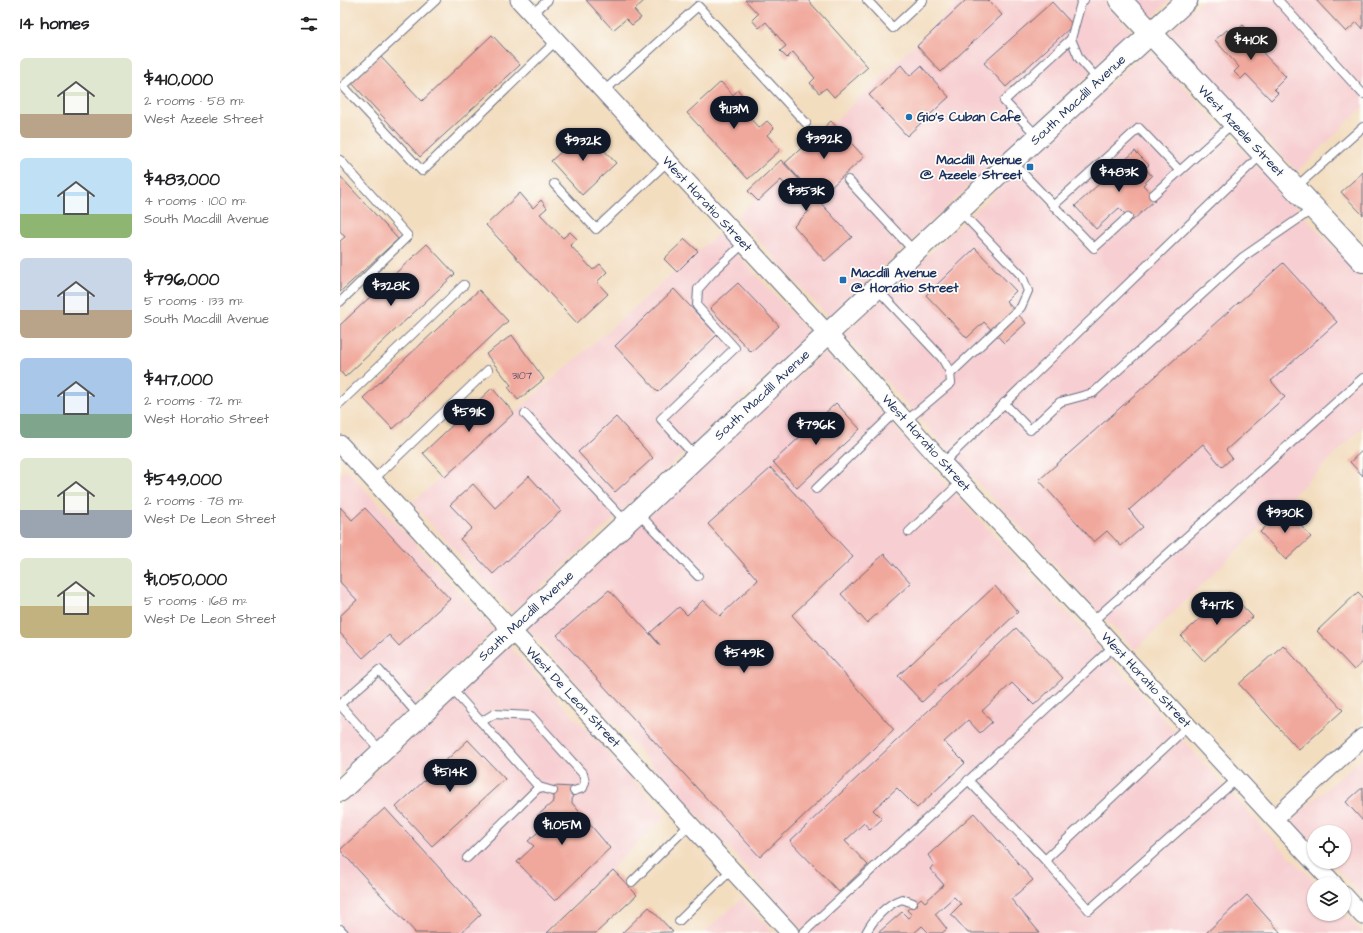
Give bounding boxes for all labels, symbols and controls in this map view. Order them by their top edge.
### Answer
text: 14 homes [20,12,90,36]
icon: filters [298,13,320,35]
pin: $410K [1223,27,1279,61]
text: $410K [1234,31,1268,49]
street label: South Macdill Avenue [1026,51,1130,149]
text: $410,000 [144,68,213,92]
icon: home [52,74,100,122]
street label: West Azeele Street [1194,81,1289,181]
text: 2 rooms · 58 m² [144,92,245,110]
pin: $1.13M [701,96,767,130]
text: $1.13M [719,100,749,118]
place label: Gio's Cuban Cafe [917,108,1021,126]
text: West Azeele Street [144,110,263,128]
marker: Gio's Cuban Cafe [904,112,914,122]
pin: $392K [796,126,852,160]
pin: $932K [555,128,611,162]
text: $392K [806,130,842,148]
text: $932K [565,132,601,150]
place label: Macdill Avenue @ Azeele Street [920,151,1023,184]
street label: West Horatio Street [658,152,757,256]
pin: $483K [1091,159,1147,193]
marker: Macdill Avenue @ Azeele Street [1025,162,1035,172]
text: $483K [1100,163,1139,181]
text: $483,000 [144,168,220,192]
icon: home [52,174,100,222]
pin: $353K [778,178,834,212]
text: $353K [787,182,825,200]
text: 4 rooms · 100 m² [144,192,247,210]
text: South Macdill Avenue [144,210,269,228]
place label: Macdill Avenue @ Horatio Street [851,264,959,297]
text: $796,000 [144,268,219,292]
pin: $328K [363,273,419,307]
icon: home [52,274,100,322]
marker: Macdill Avenue @ Horatio Street [838,275,848,285]
text: $328K [372,277,410,295]
text: 5 rooms · 133 m² [144,292,244,310]
text: South Macdill Avenue [144,310,269,328]
street label: South Macdill Avenue [710,346,814,444]
text: $417,000 [144,368,213,392]
house number: 3107 [512,368,533,383]
icon: home [52,374,100,422]
street label: West Horatio Street [877,391,975,496]
text: 2 rooms · 72 m² [144,392,243,410]
pin: $591K [441,399,497,433]
text: $591K [452,403,486,421]
text: West Horatio Street [144,410,269,428]
pin: $796K [788,412,844,446]
text: $796K [797,416,835,434]
text: $549,000 [144,468,222,492]
icon: home [52,474,100,522]
text: 2 rooms · 78 m² [144,492,244,510]
pin: $930K [1257,500,1313,534]
text: $930K [1266,504,1304,522]
text: West De Leon Street [144,510,276,528]
street label: South Macdill Avenue [474,567,578,665]
text: $1,050,000 [144,568,227,592]
icon: home [52,574,100,622]
text: 5 rooms · 168 m² [144,592,248,610]
pin: $417K [1189,592,1245,626]
text: $417K [1200,596,1234,614]
text: West De Leon Street [144,610,276,628]
street label: West Horatio Street [1097,628,1196,732]
pin: $549K [716,640,772,674]
street label: West De Leon Street [521,643,625,752]
text: $549K [724,644,764,662]
pin: $514K [422,759,478,793]
text: $514K [433,763,467,781]
pin: $1.05M [529,812,595,846]
text: $1.05M [543,816,581,834]
map controls [1307,825,1351,921]
button: locate [1307,825,1351,869]
button: layers [1307,877,1351,921]

